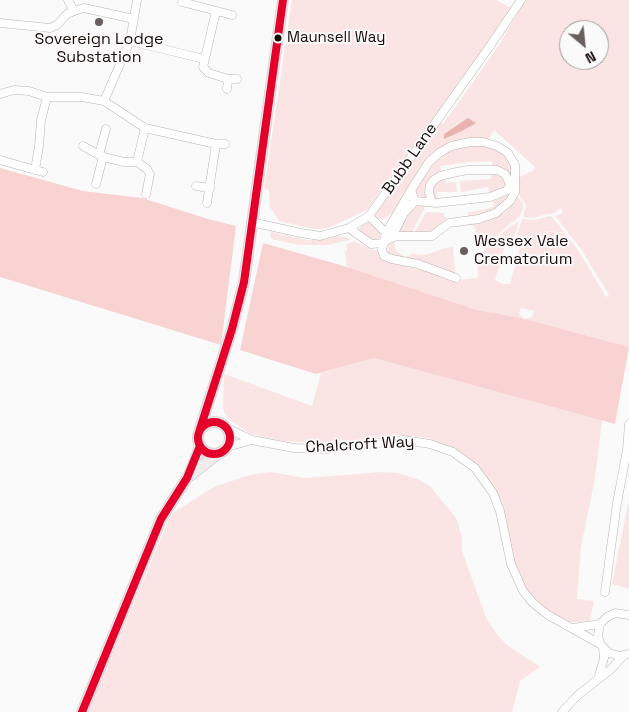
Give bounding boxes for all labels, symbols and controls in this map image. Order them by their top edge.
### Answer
marker: Sovereign Lodge Substation [93,16,105,28]
north arrow [559,20,609,70]
place label: Maunsell Way [287,29,385,47]
place label: Sovereign Lodge Substation [34,30,164,68]
marker: Maunsell Way [273,33,283,43]
text: N [582,47,599,68]
street label: Bubb Lane [379,120,441,198]
place label: Wessex Vale Crematorium [474,232,572,270]
marker: Wessex Vale Crematorium [458,245,470,257]
street label: Chalcroft Way [305,433,415,457]

